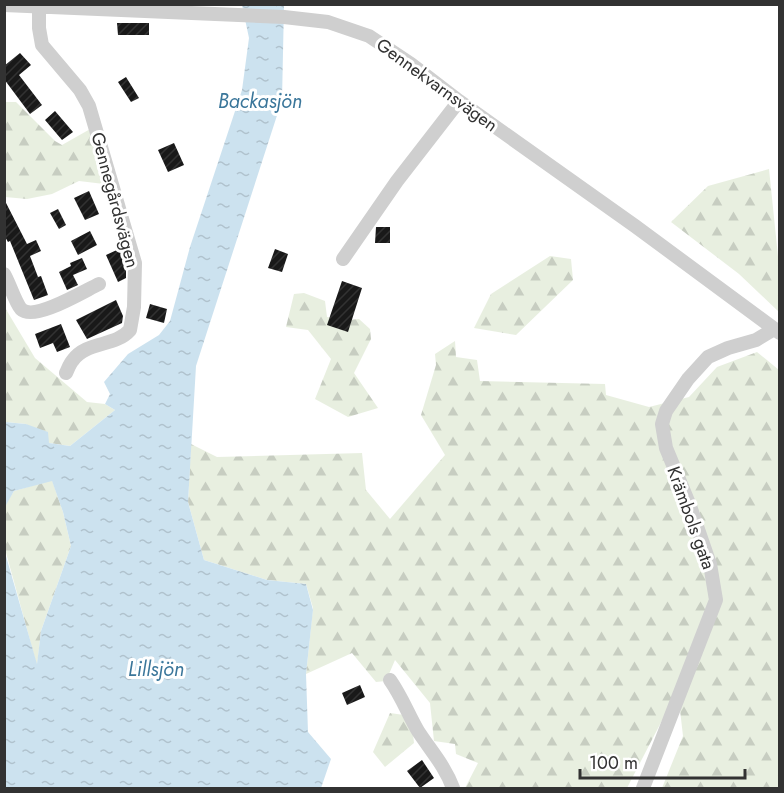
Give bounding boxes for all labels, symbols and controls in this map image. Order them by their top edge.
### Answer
street label: Gennekvarnsvägen [371,32,503,138]
water label: Backasjön [218,87,302,116]
street label: Gennegårdsvägen [84,129,146,271]
street label: Krämbols gata [660,463,722,573]
water label: Lillsjön [128,655,184,684]
scale bar [580,742,745,780]
text: 100 m [589,750,638,776]

